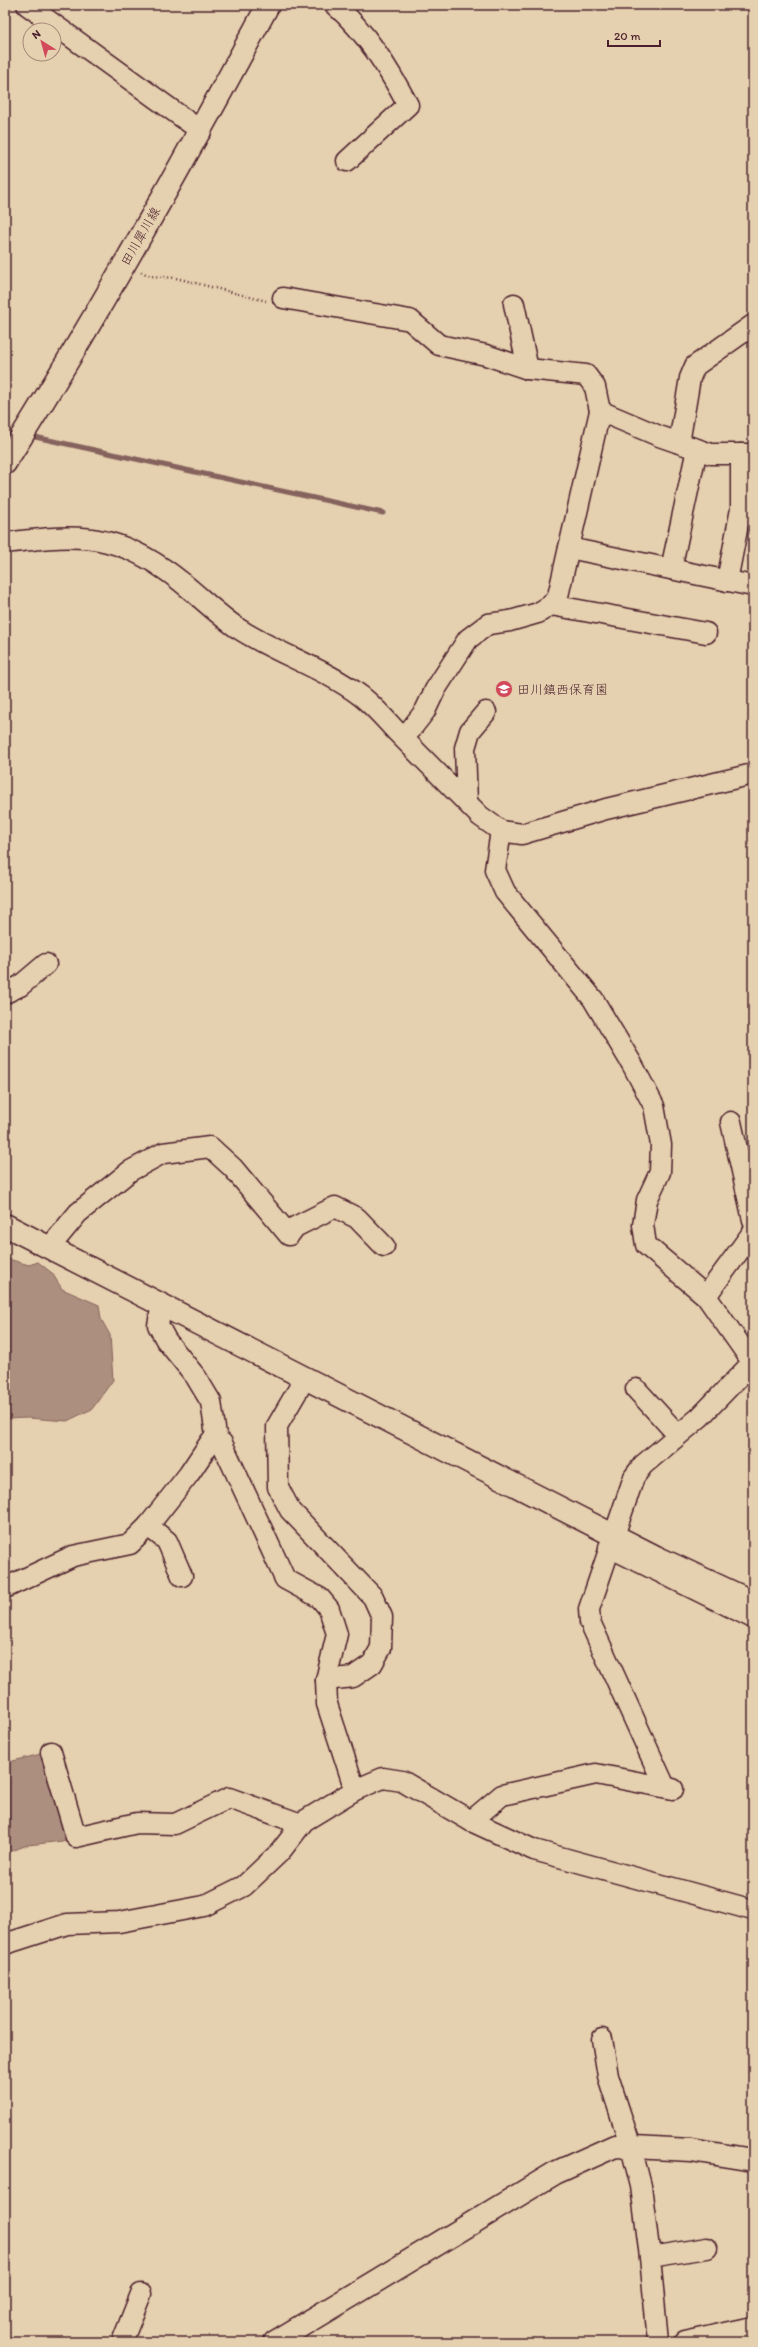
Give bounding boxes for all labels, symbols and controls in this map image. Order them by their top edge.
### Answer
north arrow [22,22,62,62]
scale bar [608,22,660,48]
text: N [29,27,43,42]
text: 20 m [614,29,641,43]
street label: 田川犀川線 [118,203,164,268]
school or university icon: 田川鎮西保育園 [494,679,514,699]
place label: 田川鎮西保育園 [517,682,608,697]

